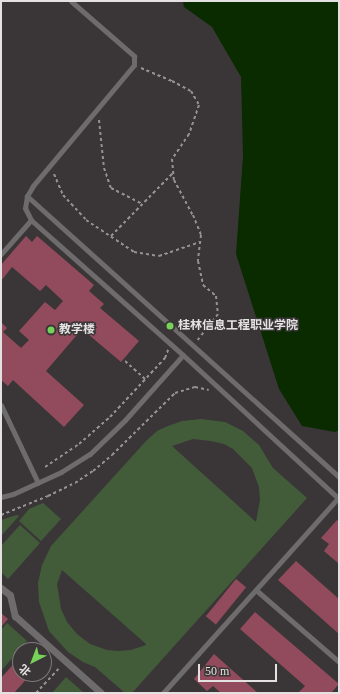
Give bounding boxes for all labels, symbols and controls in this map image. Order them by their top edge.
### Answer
place label: 桂林信息工程职业学院 [178,319,298,333]
marker: 桂林信息工程职业学院 [165,321,175,331]
place label: 教学楼 [59,323,95,337]
marker: 教学楼 [46,325,56,335]
north arrow [12,642,52,682]
scale bar [200,656,279,682]
text: 北 [17,662,33,678]
text: 50 m [205,664,229,678]

